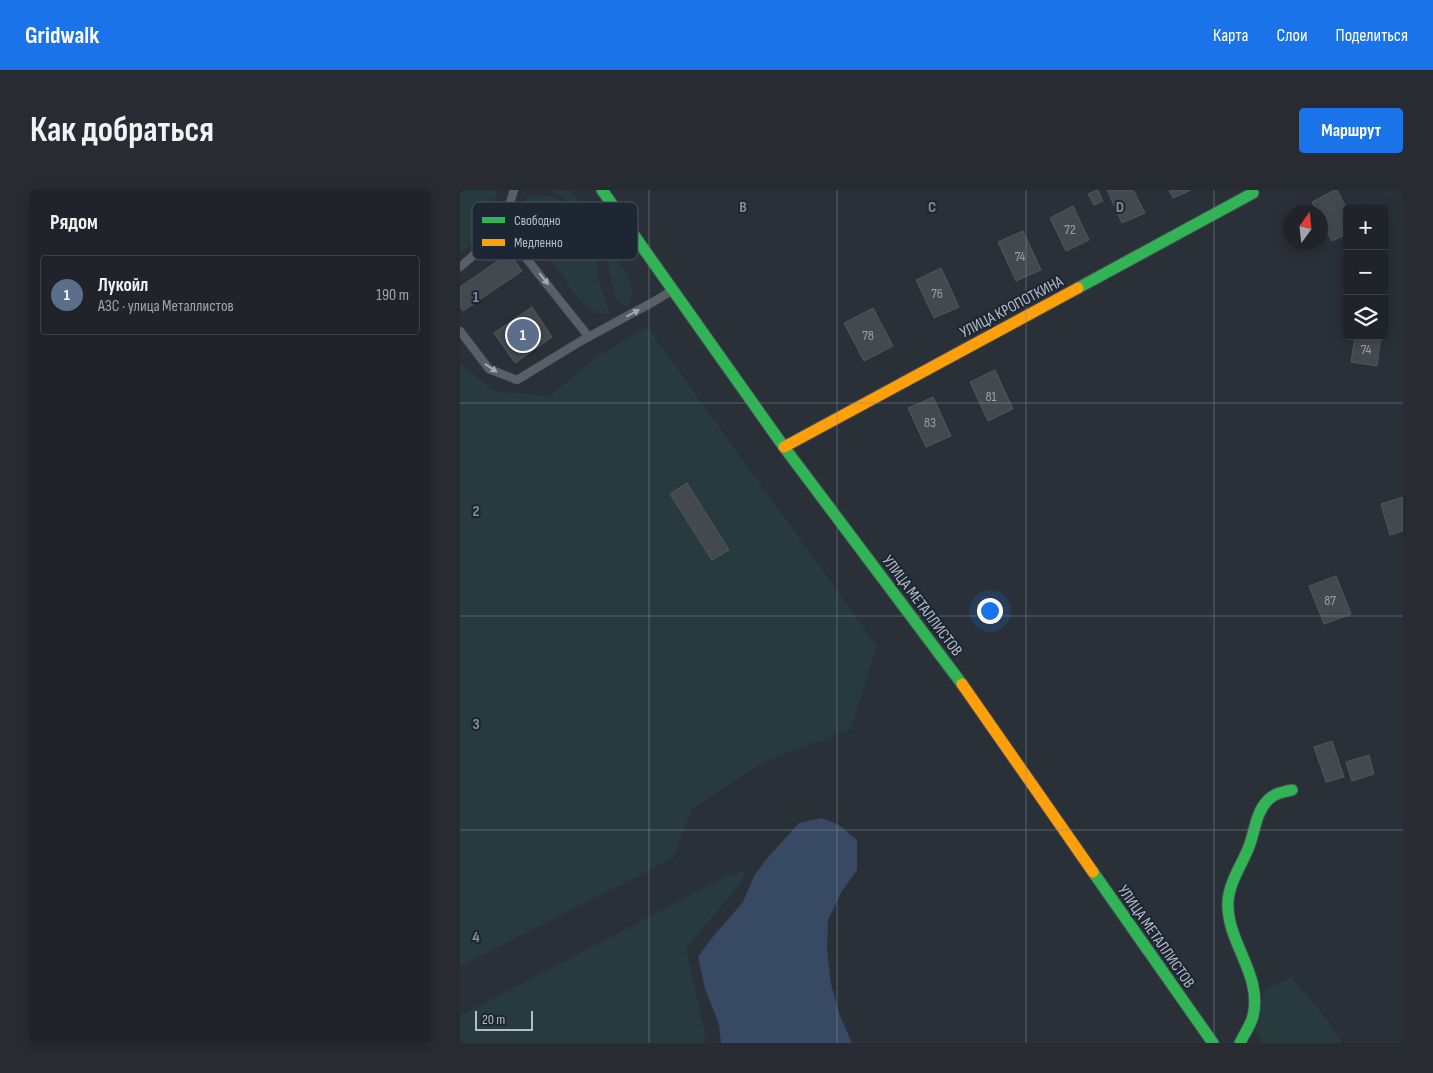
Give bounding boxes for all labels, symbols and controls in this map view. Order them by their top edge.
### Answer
text: Gridwalk [25,21,99,50]
text: Карта [1213,25,1249,46]
text: Слои [1277,25,1308,46]
text: Поделиться [1336,25,1408,46]
button: Маршрут [1299,108,1403,153]
text: Как добраться [30,109,214,152]
text: B [739,198,747,217]
text: C [928,198,936,217]
text: D [1116,198,1124,217]
legend [472,202,638,260]
north arrow [1283,205,1328,250]
map controls [1343,205,1388,340]
button: + [1343,205,1388,250]
text: Рядом [50,210,98,235]
text: Свободно [514,212,561,229]
house number: 72 [1064,221,1076,238]
text: Медленно [514,234,563,251]
house number: 74 [1015,248,1026,265]
button: − [1343,250,1388,295]
street label: УЛИЦА КРОПОТКИНА [957,272,1067,342]
one-way arrow [538,273,549,286]
text: Лукойл [98,274,148,297]
house number: 76 [931,285,943,302]
text: 1 [64,286,70,305]
text: 190 m [376,286,409,305]
text: 1 [473,288,480,307]
button: layers [1343,295,1388,340]
text: АЗС · улица Металлистов [98,297,234,316]
one-way arrow [626,309,640,317]
pin: 1 [507,316,539,354]
house number: 78 [862,327,874,344]
house number: 74 [1361,341,1372,358]
one-way arrow [484,363,498,372]
house number: 81 [985,388,997,405]
house number: 83 [924,414,936,431]
text: 2 [472,502,480,521]
street label: УЛИЦА МЕТАЛЛИСТОВ [878,552,966,660]
house number: 87 [1324,592,1336,609]
your location [977,598,1003,624]
text: 3 [472,715,480,734]
street label: УЛИЦА МЕТАЛЛИСТОВ [1113,882,1198,992]
text: 4 [472,928,480,947]
scale bar [475,1008,532,1031]
text: 20 m [482,1011,505,1028]

